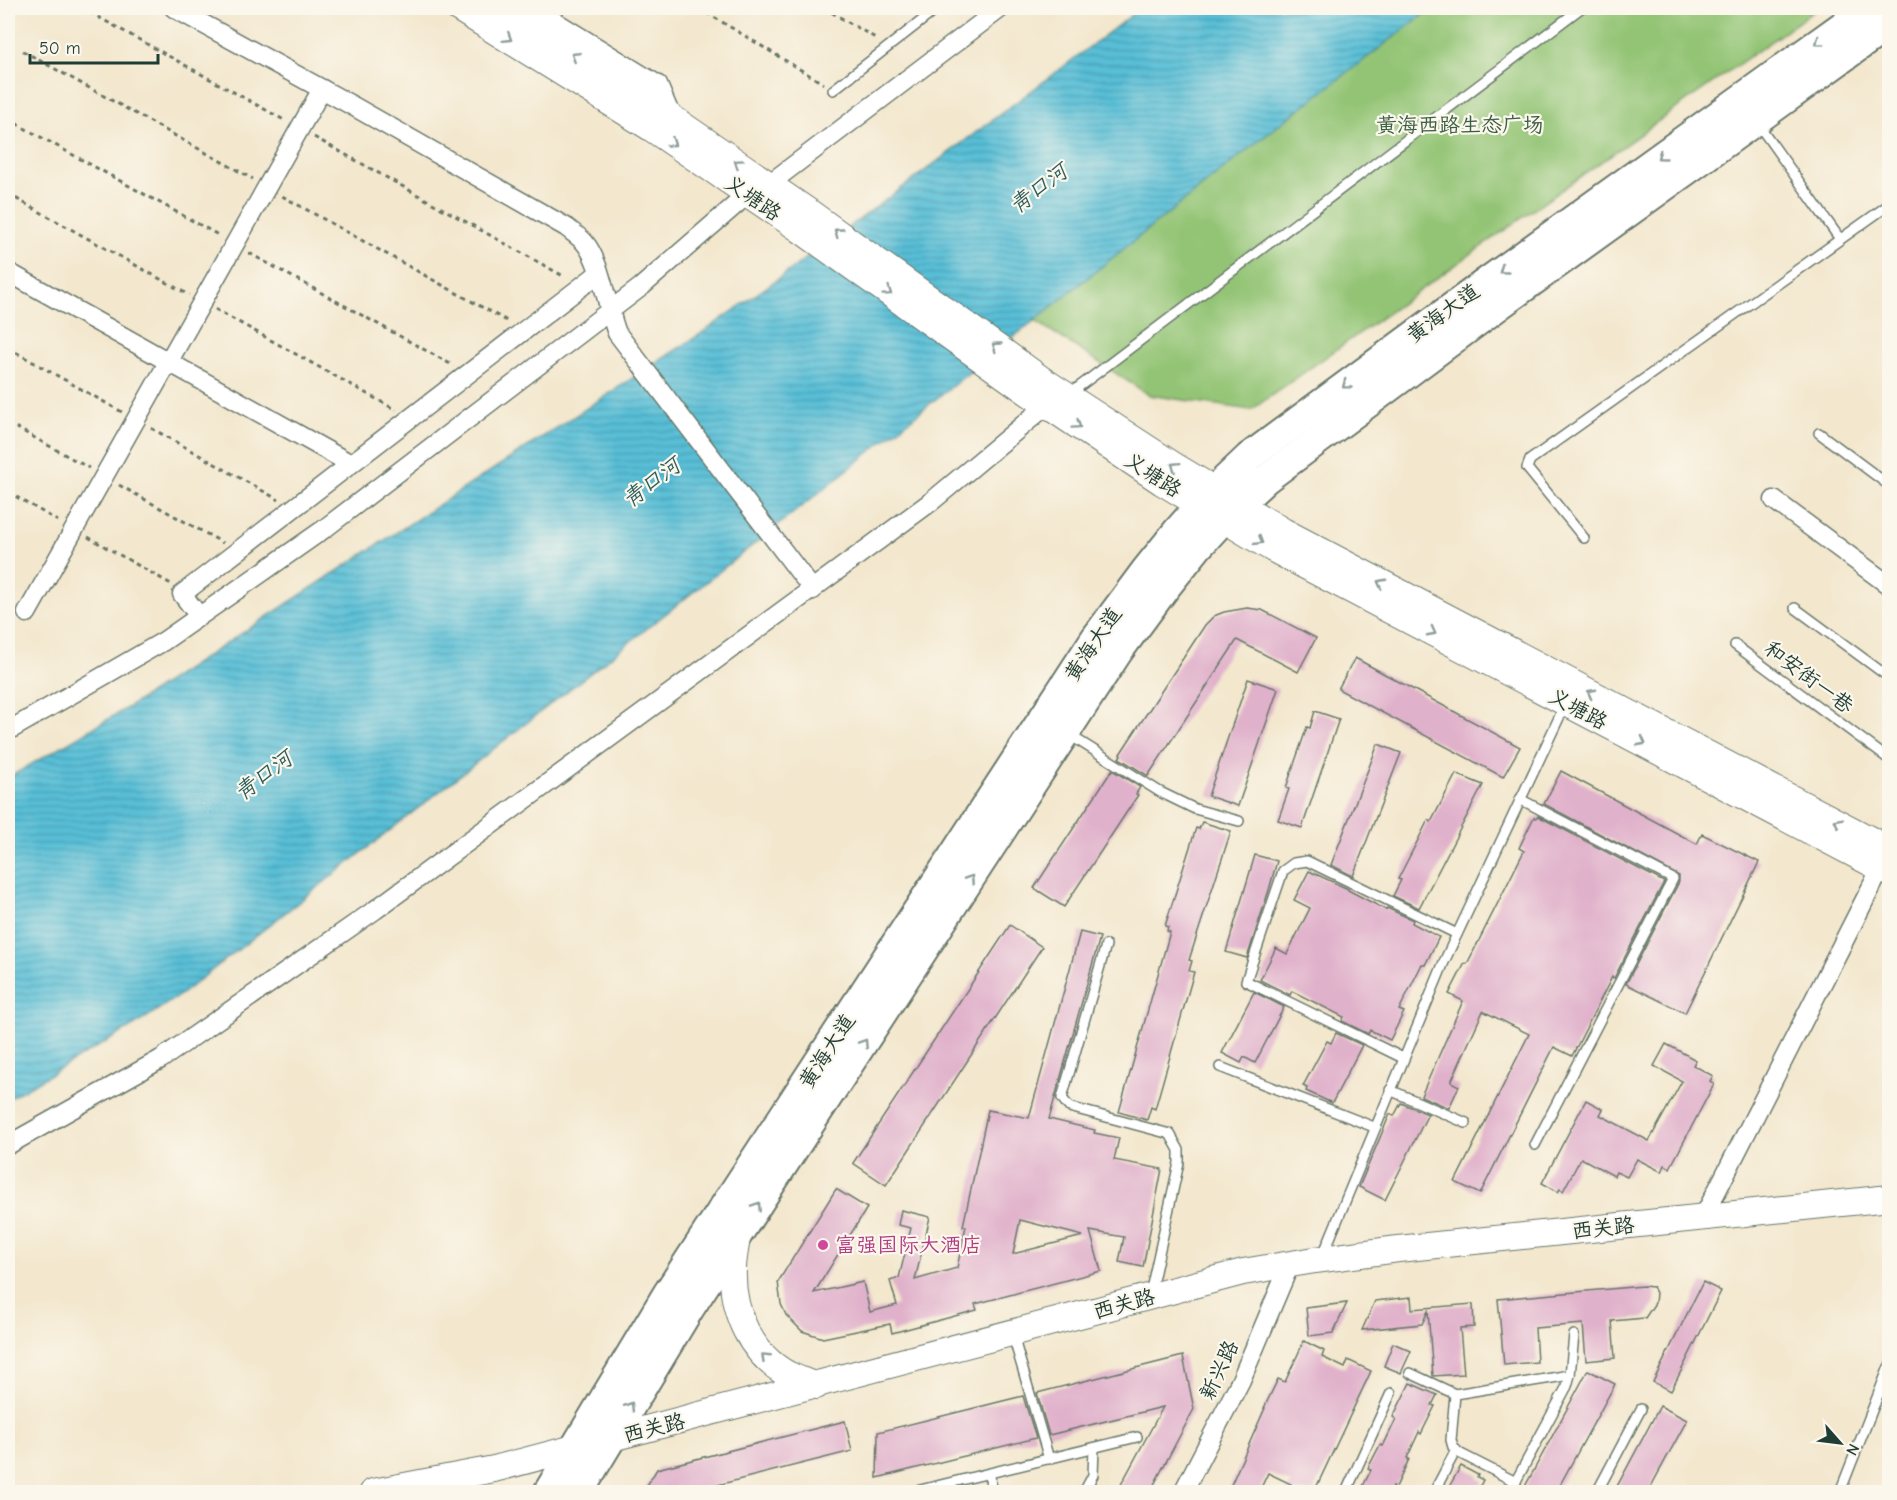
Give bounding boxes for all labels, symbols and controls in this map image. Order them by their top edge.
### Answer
scale bar [30,27,158,65]
one-way arrow [502,30,512,42]
one-way arrow [1815,35,1826,46]
text: 50 m [39,38,81,59]
one-way arrow [571,52,582,63]
park label: 黄海西路生态广场 [1376,113,1544,137]
one-way arrow [666,136,677,147]
one-way arrow [1657,149,1668,160]
water label: 青口河 [1004,157,1075,219]
one-way arrow [734,159,745,170]
street label: 义塘路 [720,170,786,226]
one-way arrow [834,229,845,240]
one-way arrow [1498,263,1509,274]
street label: 黄海大道 [1402,279,1484,347]
one-way arrow [881,285,892,296]
one-way arrow [992,343,1003,354]
one-way arrow [1341,378,1352,389]
one-way arrow [1070,418,1081,429]
street label: 义塘路 [1120,448,1186,502]
water label: 青口河 [617,451,688,513]
one-way arrow [1171,462,1181,474]
one-way arrow [1253,534,1263,545]
one-way arrow [1377,579,1387,590]
street label: 黄海大道 [1060,602,1126,686]
one-way arrow [1425,625,1436,636]
street label: 和安街一巷 [1760,636,1858,718]
street label: 义塘路 [1545,684,1611,734]
one-way arrow [1586,689,1597,700]
one-way arrow [1635,735,1646,747]
water label: 青口河 [229,744,300,806]
one-way arrow [1833,818,1844,830]
one-way arrow [963,875,974,886]
street label: 黄海大道 [794,1009,860,1093]
one-way arrow [857,1039,868,1050]
one-way arrow [750,1202,761,1213]
street label: 西关路 [1570,1213,1636,1243]
place label: 富强国际大酒店 [835,1233,982,1257]
marker: 富强国际大酒店 [816,1238,830,1252]
street label: 西关路 [1090,1284,1158,1324]
street label: 新兴路 [1195,1336,1243,1404]
one-way arrow [762,1353,773,1364]
one-way arrow [622,1402,634,1412]
street label: 西关路 [621,1409,687,1447]
north arrow [1810,1413,1870,1473]
text: N [1842,1441,1863,1458]

